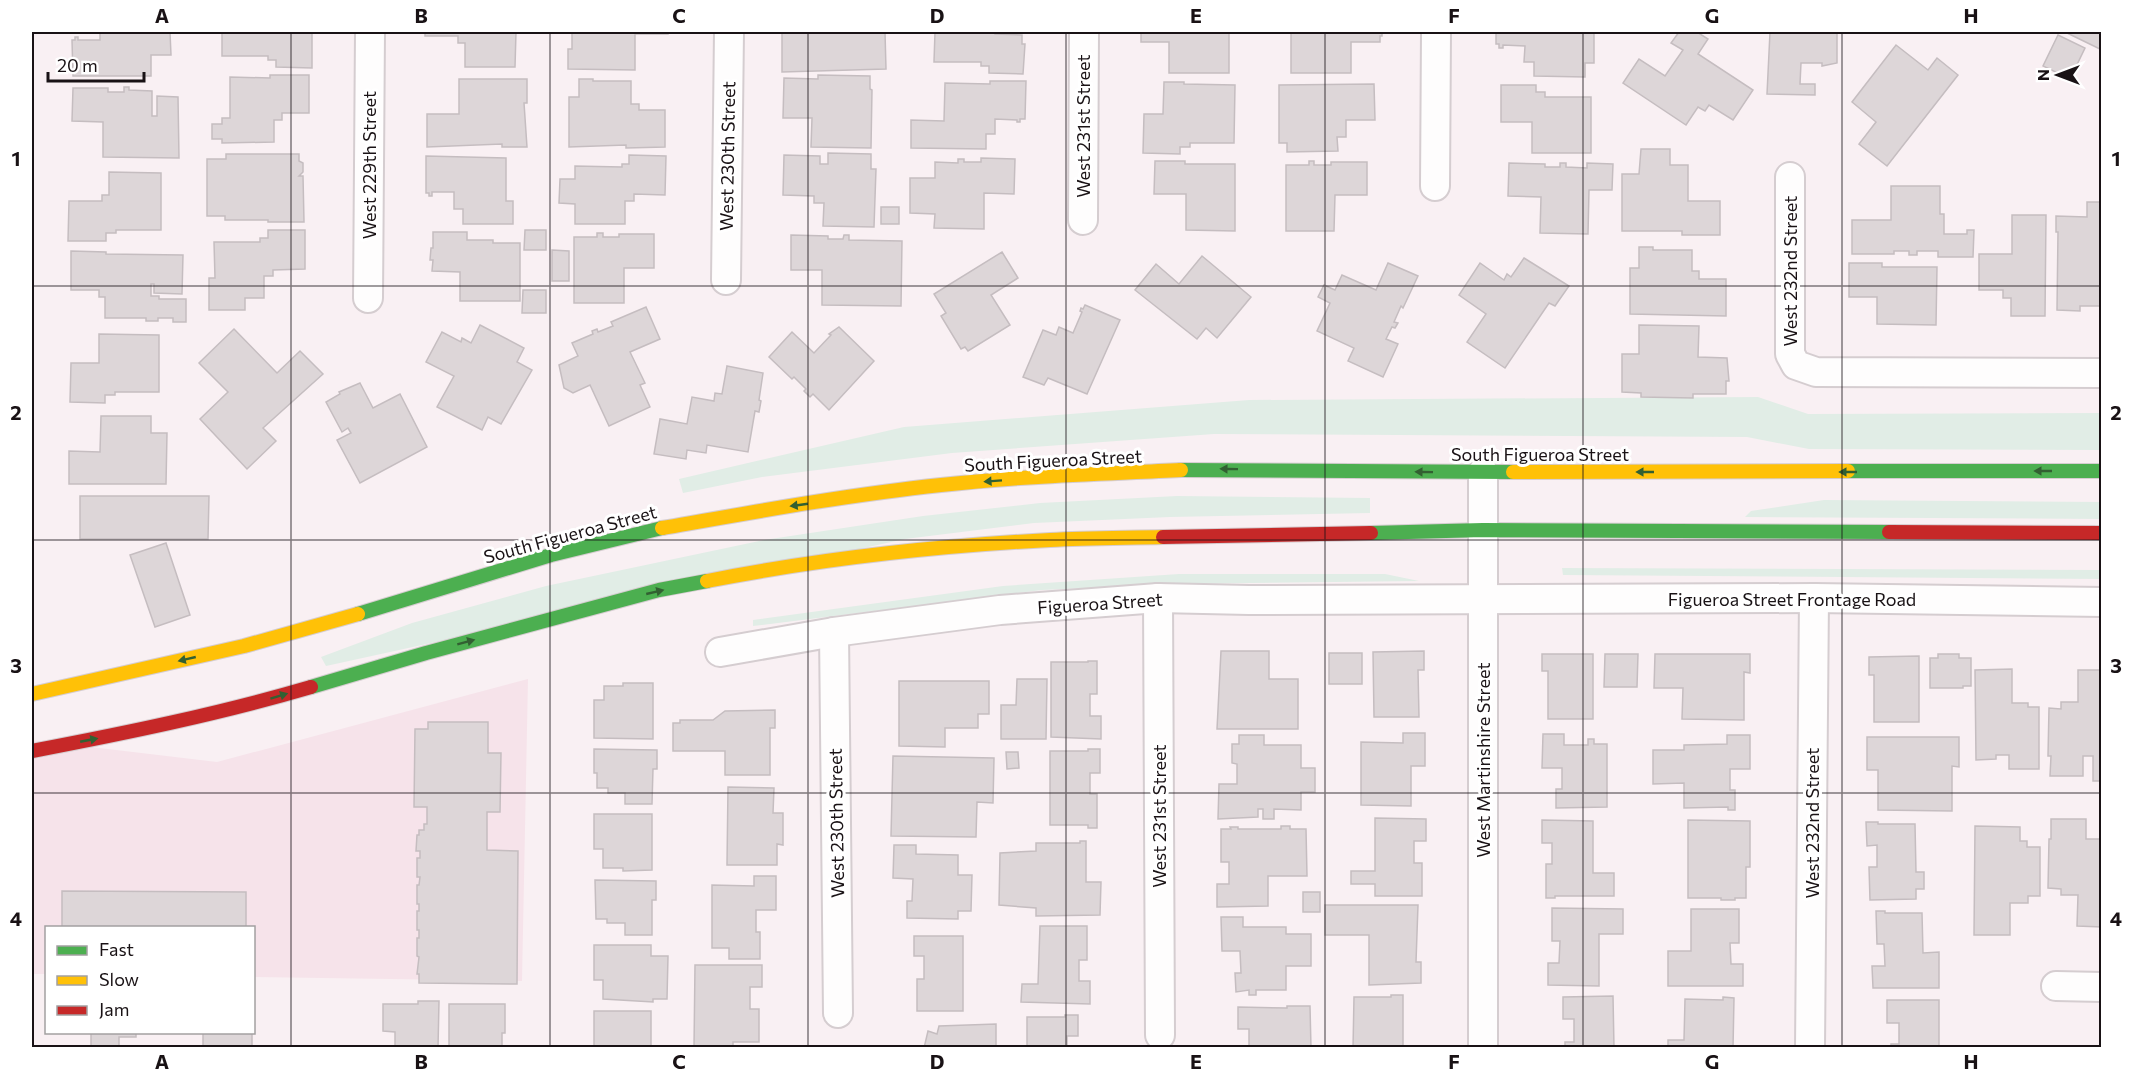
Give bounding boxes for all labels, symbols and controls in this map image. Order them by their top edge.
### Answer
text: A [155,3,169,27]
text: B [414,3,428,27]
text: C [672,3,686,27]
text: D [930,3,944,27]
text: E [1190,3,1202,27]
text: F [1448,3,1460,27]
text: G [1705,3,1719,27]
text: H [1964,3,1979,27]
scale bar [48,45,144,83]
north arrow [2028,45,2088,105]
text: 20 m [57,54,98,76]
street label: West 231st Street [1072,54,1094,198]
text: N [2033,69,2052,81]
street label: West 230th Street [715,81,739,231]
street label: West 229th Street [358,91,380,239]
text: 1 [11,146,21,170]
text: 1 [2111,146,2121,170]
street label: West 232nd Street [1779,196,1801,346]
text: 2 [10,400,22,424]
text: 2 [2110,400,2122,424]
street label: South Figueroa Street [1451,443,1629,465]
street label: South Figueroa Street [963,444,1143,476]
one-way arrow [1220,465,1239,474]
one-way arrow [1415,467,1434,477]
one-way arrow [1636,467,1655,477]
one-way arrow [1839,467,1858,477]
one-way arrow [2034,467,2053,476]
one-way arrow [983,476,1002,486]
street label: South Figueroa Street [481,500,659,568]
one-way arrow [790,500,809,509]
one-way arrow [645,586,664,596]
street label: Figueroa Street [1037,588,1163,618]
street label: Figueroa Street Frontage Road [1668,588,1916,610]
one-way arrow [457,637,475,646]
text: 3 [10,653,22,677]
text: 3 [2110,653,2122,677]
one-way arrow [178,654,196,664]
street label: West Martinshire Street [1472,662,1494,858]
one-way arrow [270,691,288,700]
one-way arrow [80,735,99,744]
street label: West 231st Street [1148,744,1170,888]
street label: West 230th Street [824,748,848,898]
street label: West 232nd Street [1801,748,1823,898]
text: 4 [10,906,22,930]
text: 4 [2110,906,2122,930]
legend [45,926,255,1034]
text: Fast [99,938,134,960]
text: Slow [99,968,139,990]
text: Jam [99,998,129,1020]
text: A [155,1049,169,1073]
text: B [414,1049,428,1073]
text: C [672,1049,686,1073]
text: D [930,1049,944,1073]
text: E [1190,1049,1202,1073]
text: F [1448,1049,1460,1073]
text: G [1705,1049,1719,1073]
text: H [1964,1049,1979,1073]

